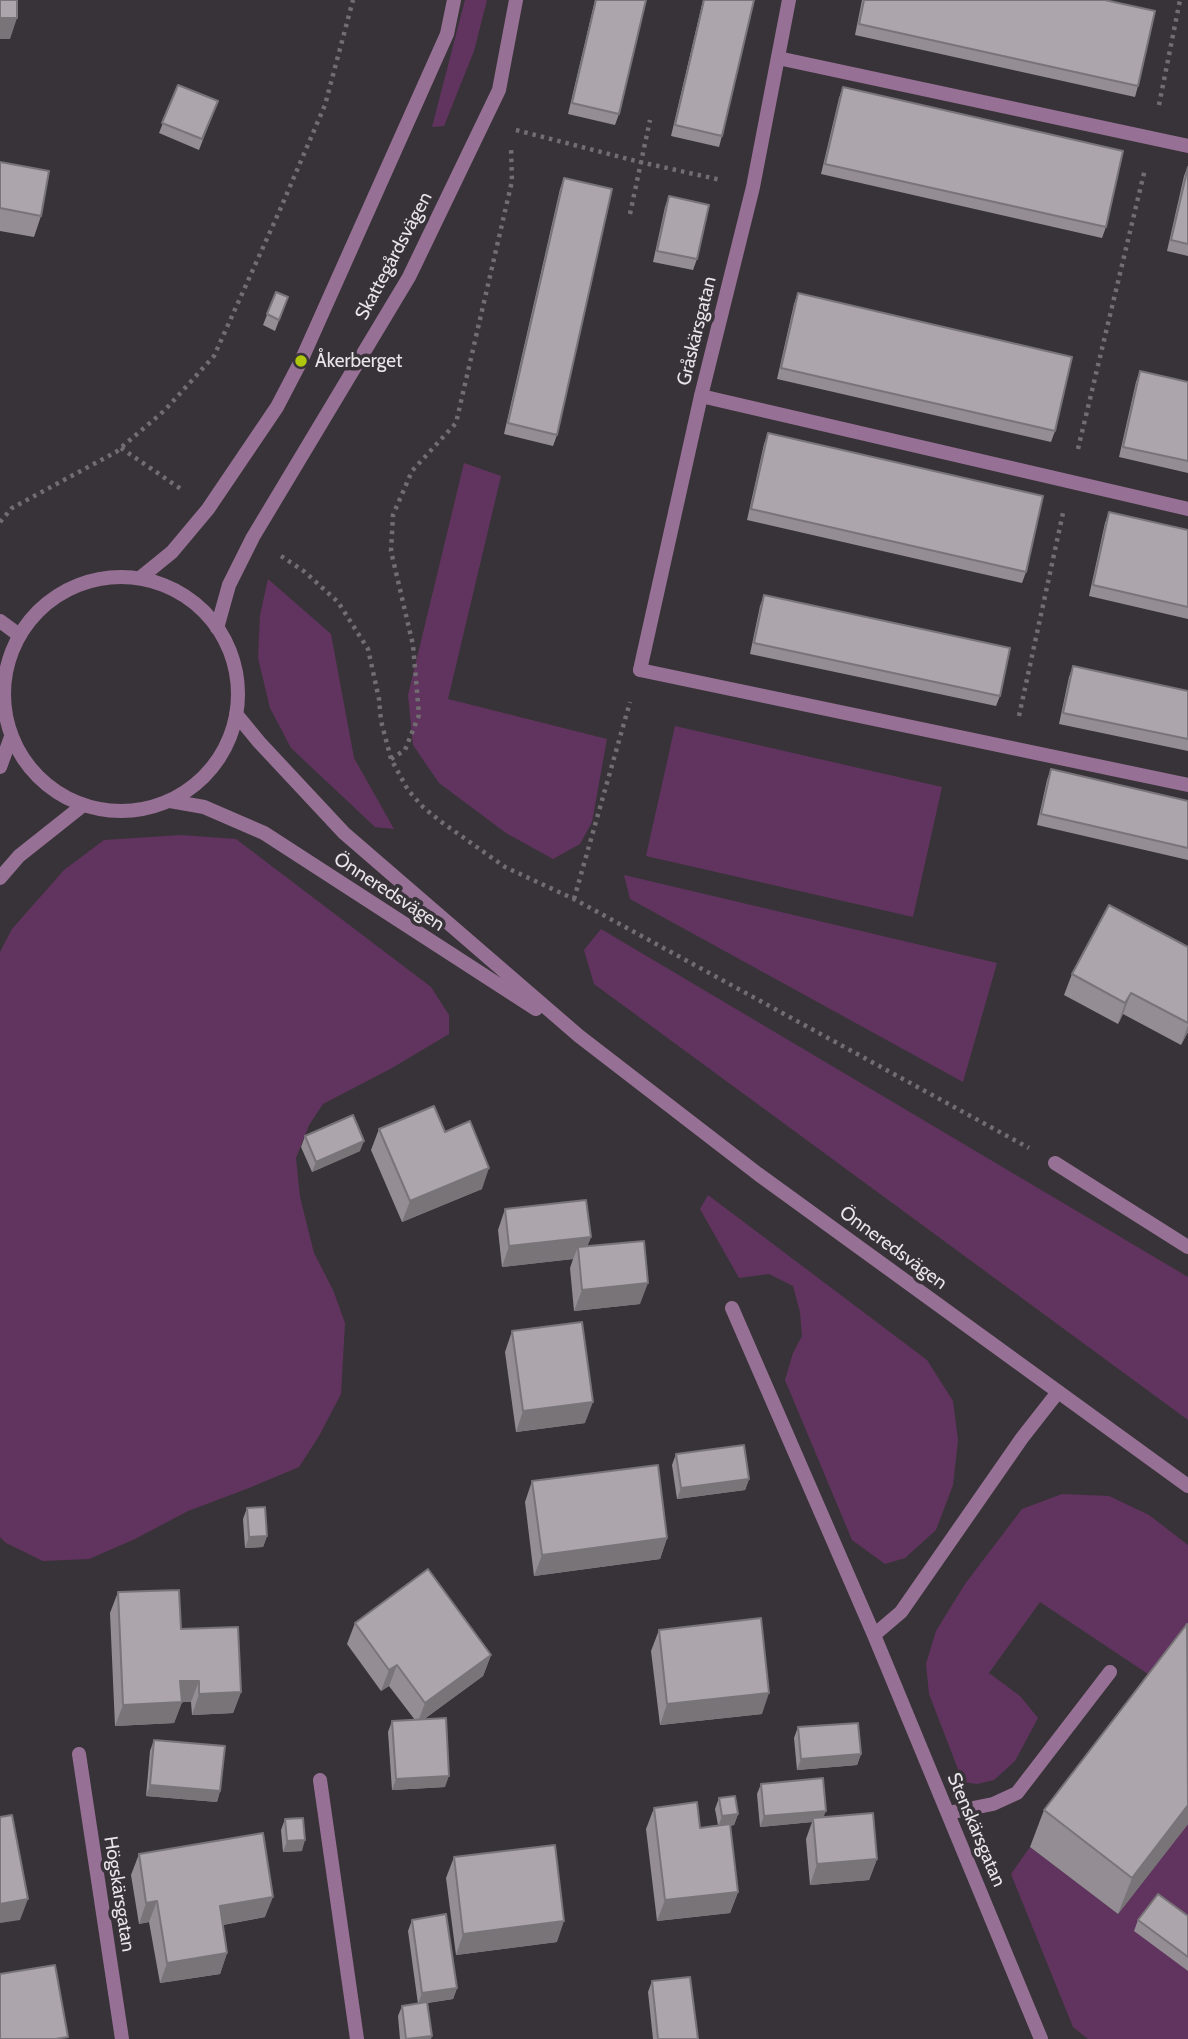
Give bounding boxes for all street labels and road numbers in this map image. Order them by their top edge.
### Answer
street label: Skattegårdsvägen [351,188,437,324]
street label: Gråskärsgatan [672,274,722,388]
street label: Önneredsvägen [329,848,449,936]
street label: Önneredsvägen [835,1201,951,1295]
street label: Stenskärsgatan [942,1770,1010,1890]
street label: Högskärsgatan [99,1835,139,1953]

